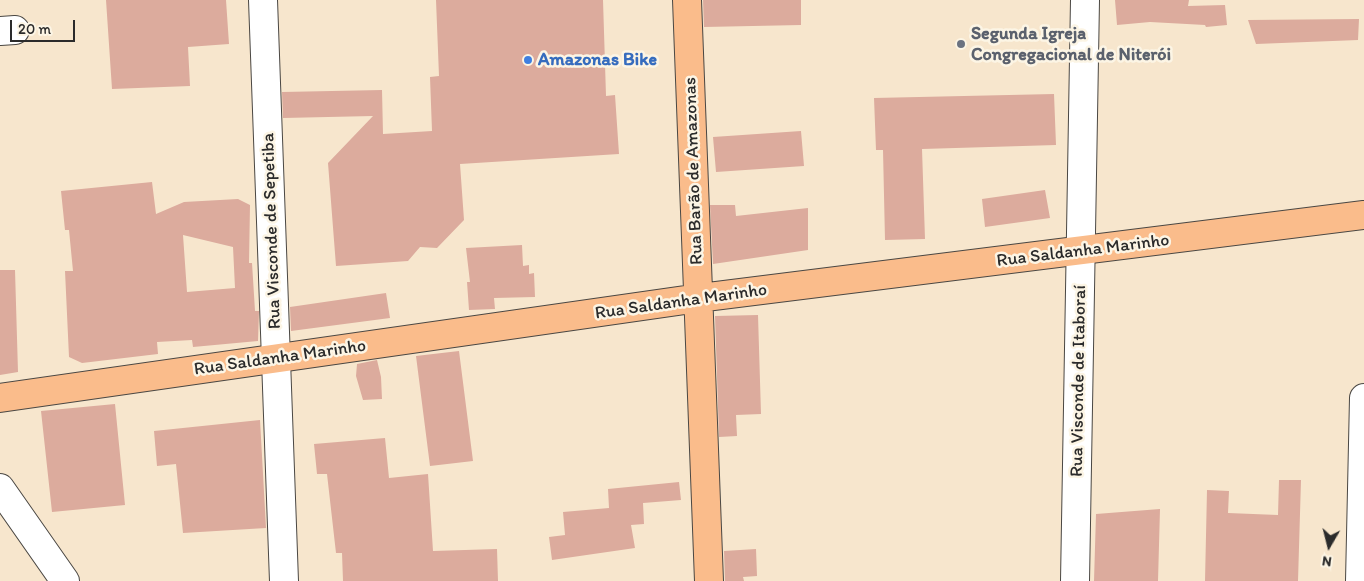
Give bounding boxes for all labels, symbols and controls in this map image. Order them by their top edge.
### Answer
scale bar [12,10,78,42]
text: 20 m [18,20,51,38]
place label: Segunda Igreja Congregacional de Niterói [971,23,1171,66]
marker: Segunda Igreja Congregacional de Niterói [955,38,967,50]
place label: Amazonas Bike [538,49,657,71]
marker: Amazonas Bike [522,54,534,66]
street label: Rua Barão de Amazonas [680,77,708,265]
street label: Rua Visconde de Sepetiba [258,132,286,330]
street label: Rua Saldanha Marinho [995,230,1171,272]
street label: Rua Saldanha Marinho [594,279,768,325]
street label: Rua Visconde de Itaboraí [1067,285,1091,477]
street label: Rua Saldanha Marinho [193,335,367,381]
north arrow [1304,521,1354,571]
text: N [1321,552,1333,570]

